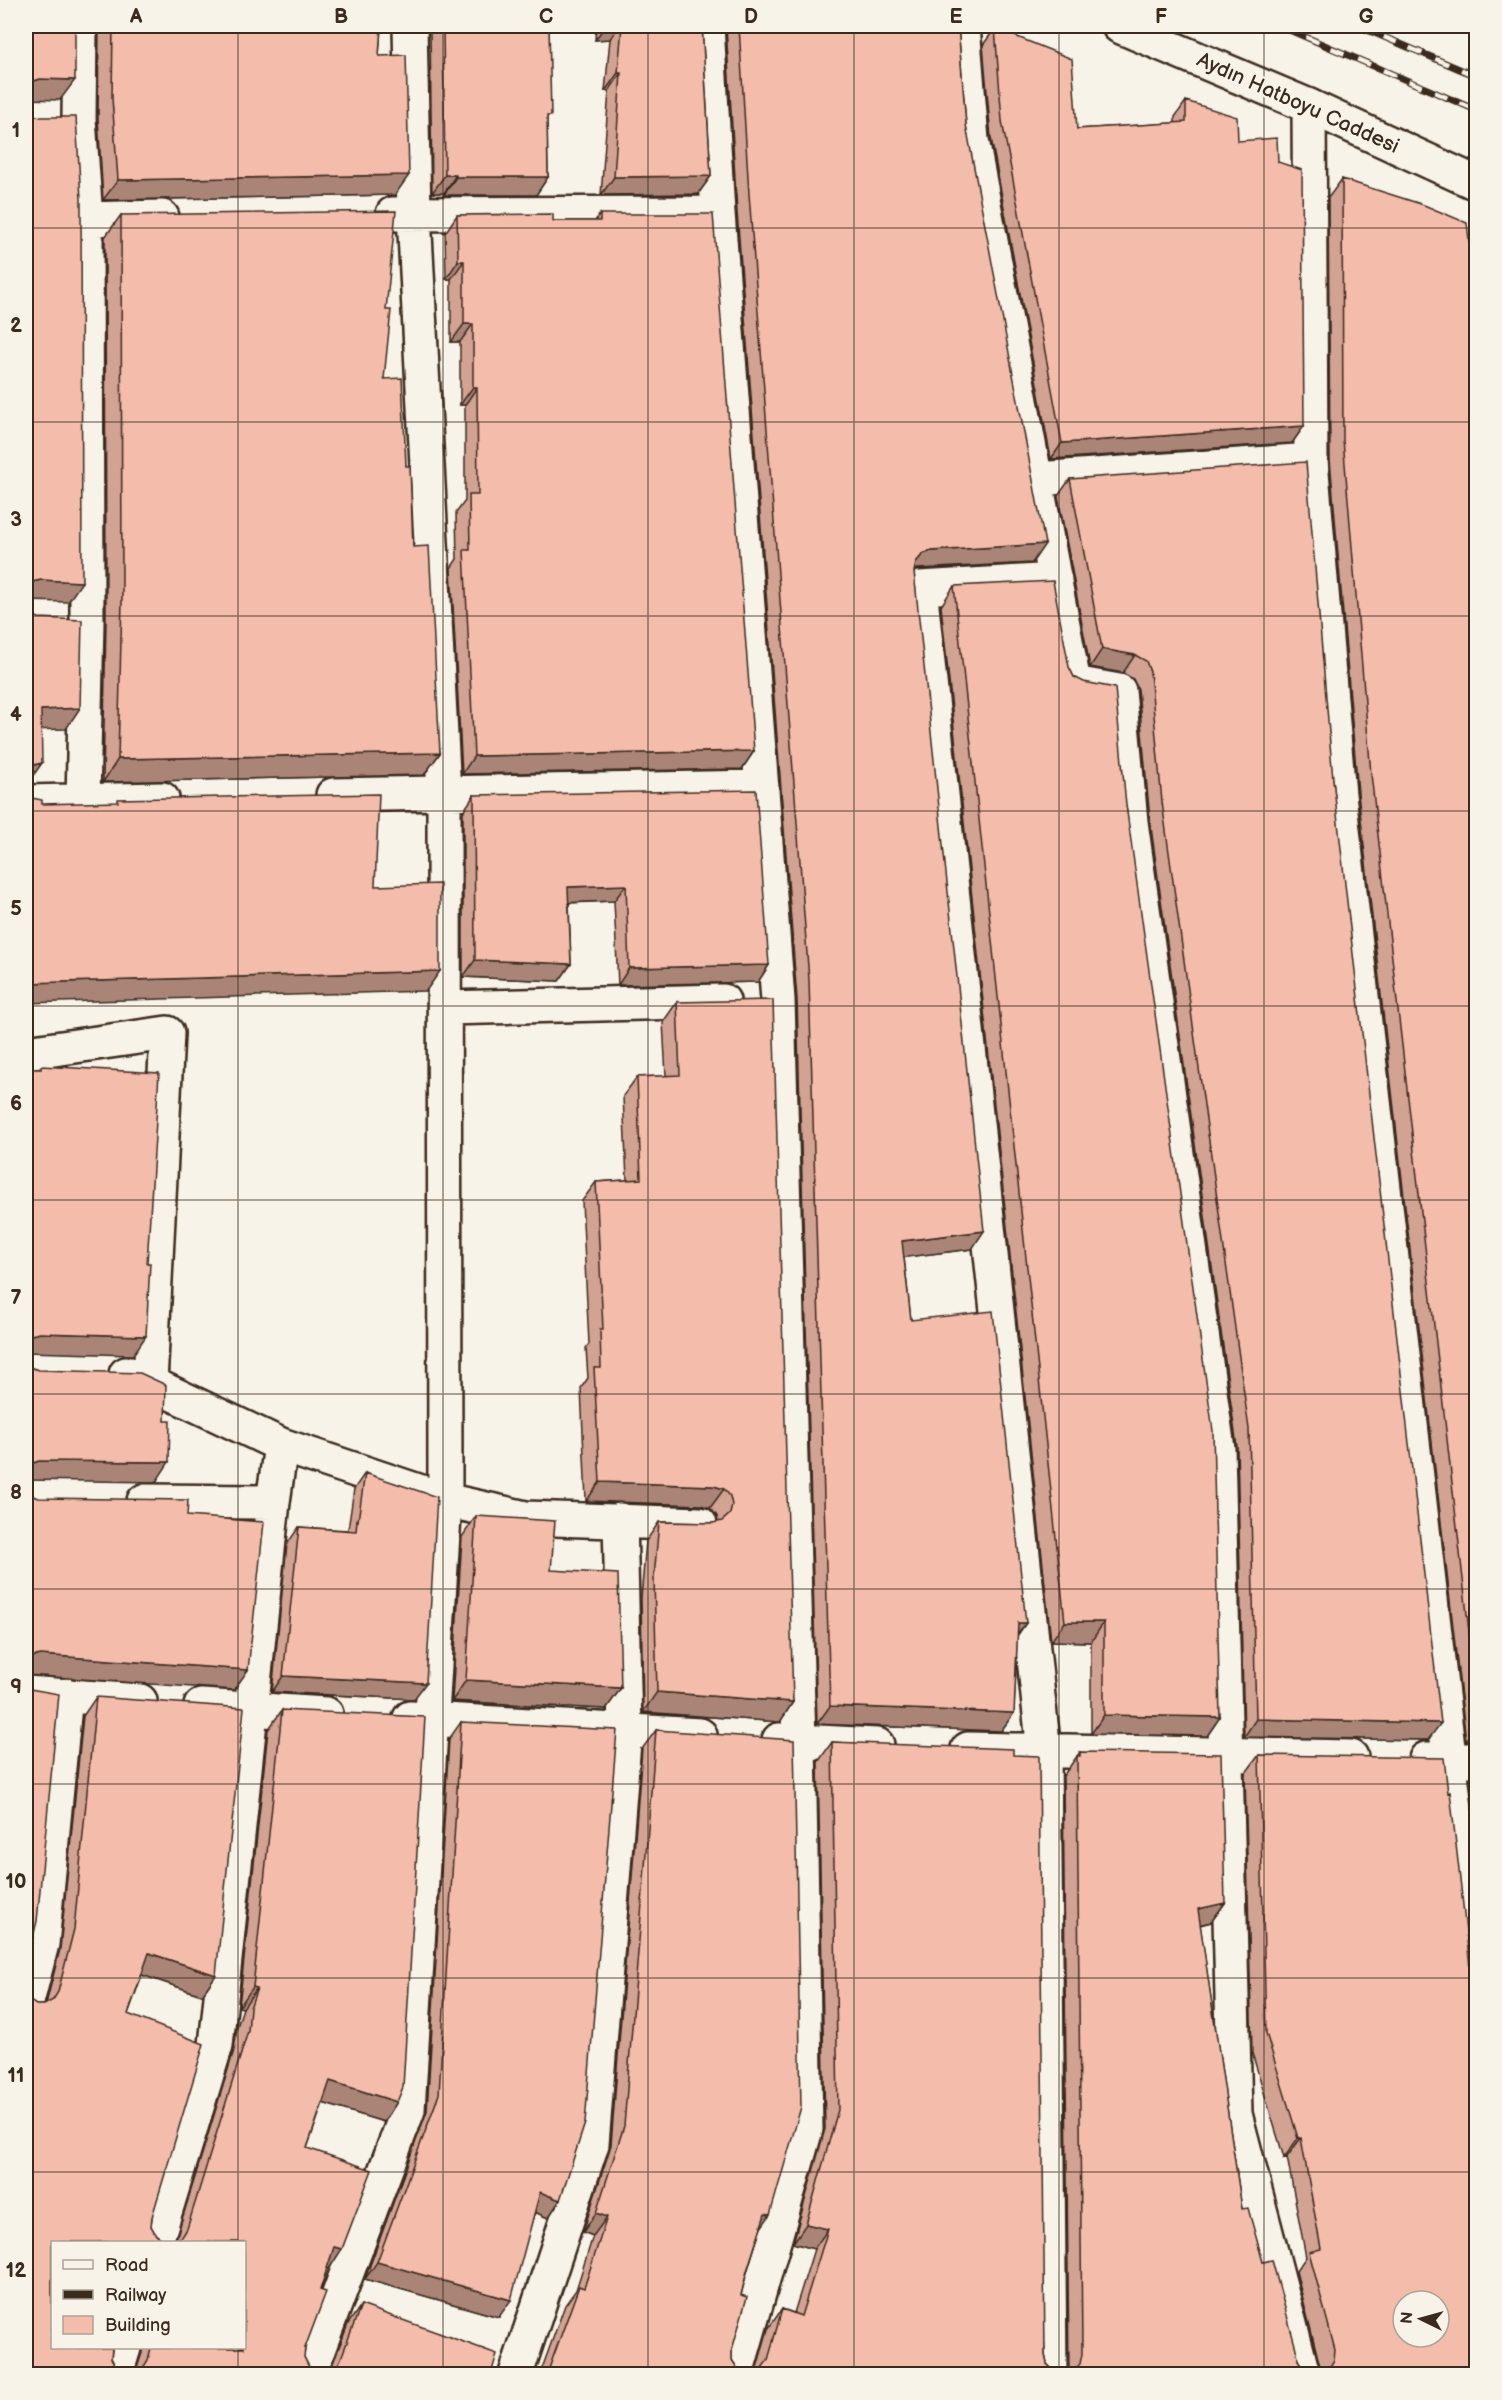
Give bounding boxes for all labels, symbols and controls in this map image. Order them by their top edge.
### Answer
text: A [129,5,143,29]
text: B [334,5,348,29]
text: C [539,5,553,29]
text: D [744,5,758,29]
text: E [950,5,963,29]
text: F [1155,5,1167,29]
text: G [1359,5,1374,29]
street label: Aydın Hatboyu Caddesi [1193,47,1403,159]
text: 1 [12,119,20,143]
text: 2 [10,314,22,338]
text: 3 [10,508,22,532]
text: 4 [10,703,22,727]
text: 5 [10,897,22,921]
text: 6 [10,1092,22,1116]
text: 7 [10,1286,22,1310]
text: 8 [10,1481,22,1505]
text: 9 [10,1675,22,1699]
text: 10 [6,1870,26,1894]
text: 11 [8,2064,24,2088]
legend [51,2241,246,2349]
text: Road [105,2255,149,2276]
text: 12 [6,2259,26,2283]
text: Railway [105,2285,167,2306]
north arrow [1391,2289,1451,2349]
text: N [1398,2311,1418,2325]
text: Building [105,2315,171,2336]

